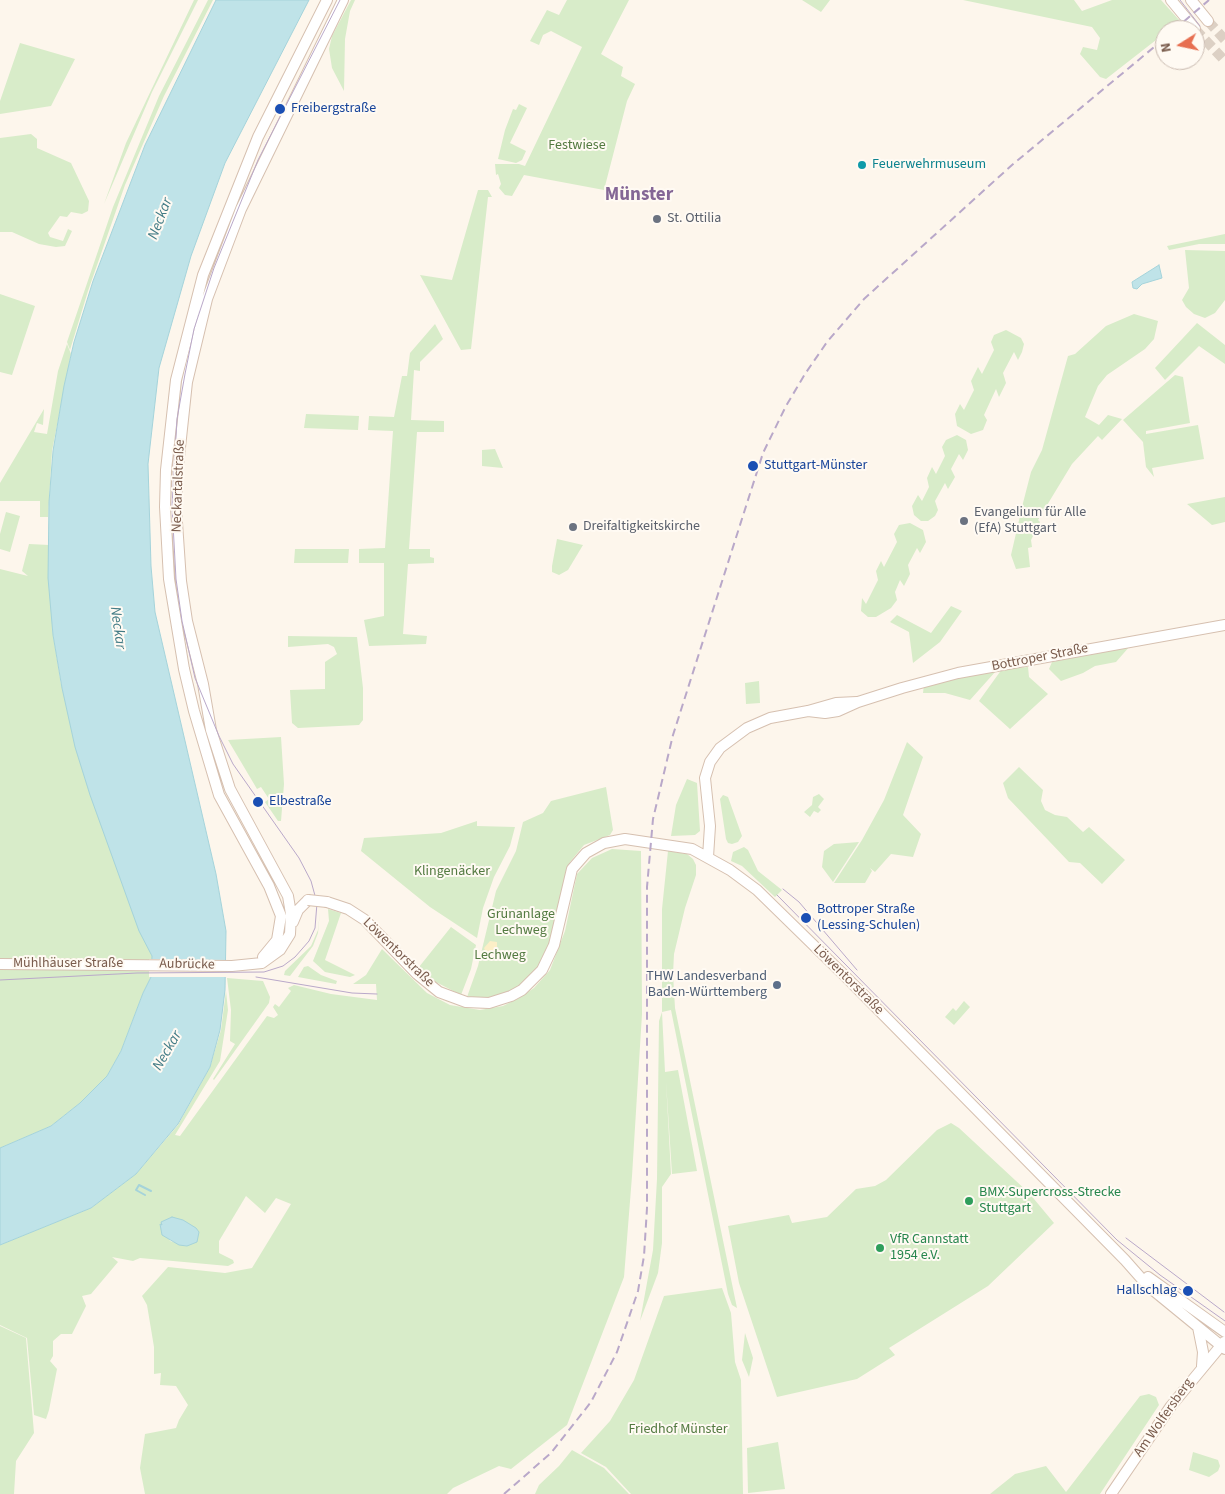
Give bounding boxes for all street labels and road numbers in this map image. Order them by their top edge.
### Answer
street label: Neckartalstraße [169,439,189,533]
street label: Bottroper Straße [990,640,1090,676]
street label: Löwentorstraße [359,915,437,991]
street label: Löwentorstraße [809,941,887,1019]
street label: Mühlhäuser Straße [13,956,123,972]
street label: Aubrücke [159,956,215,974]
street label: Am Wolfersberg [1131,1375,1197,1461]

